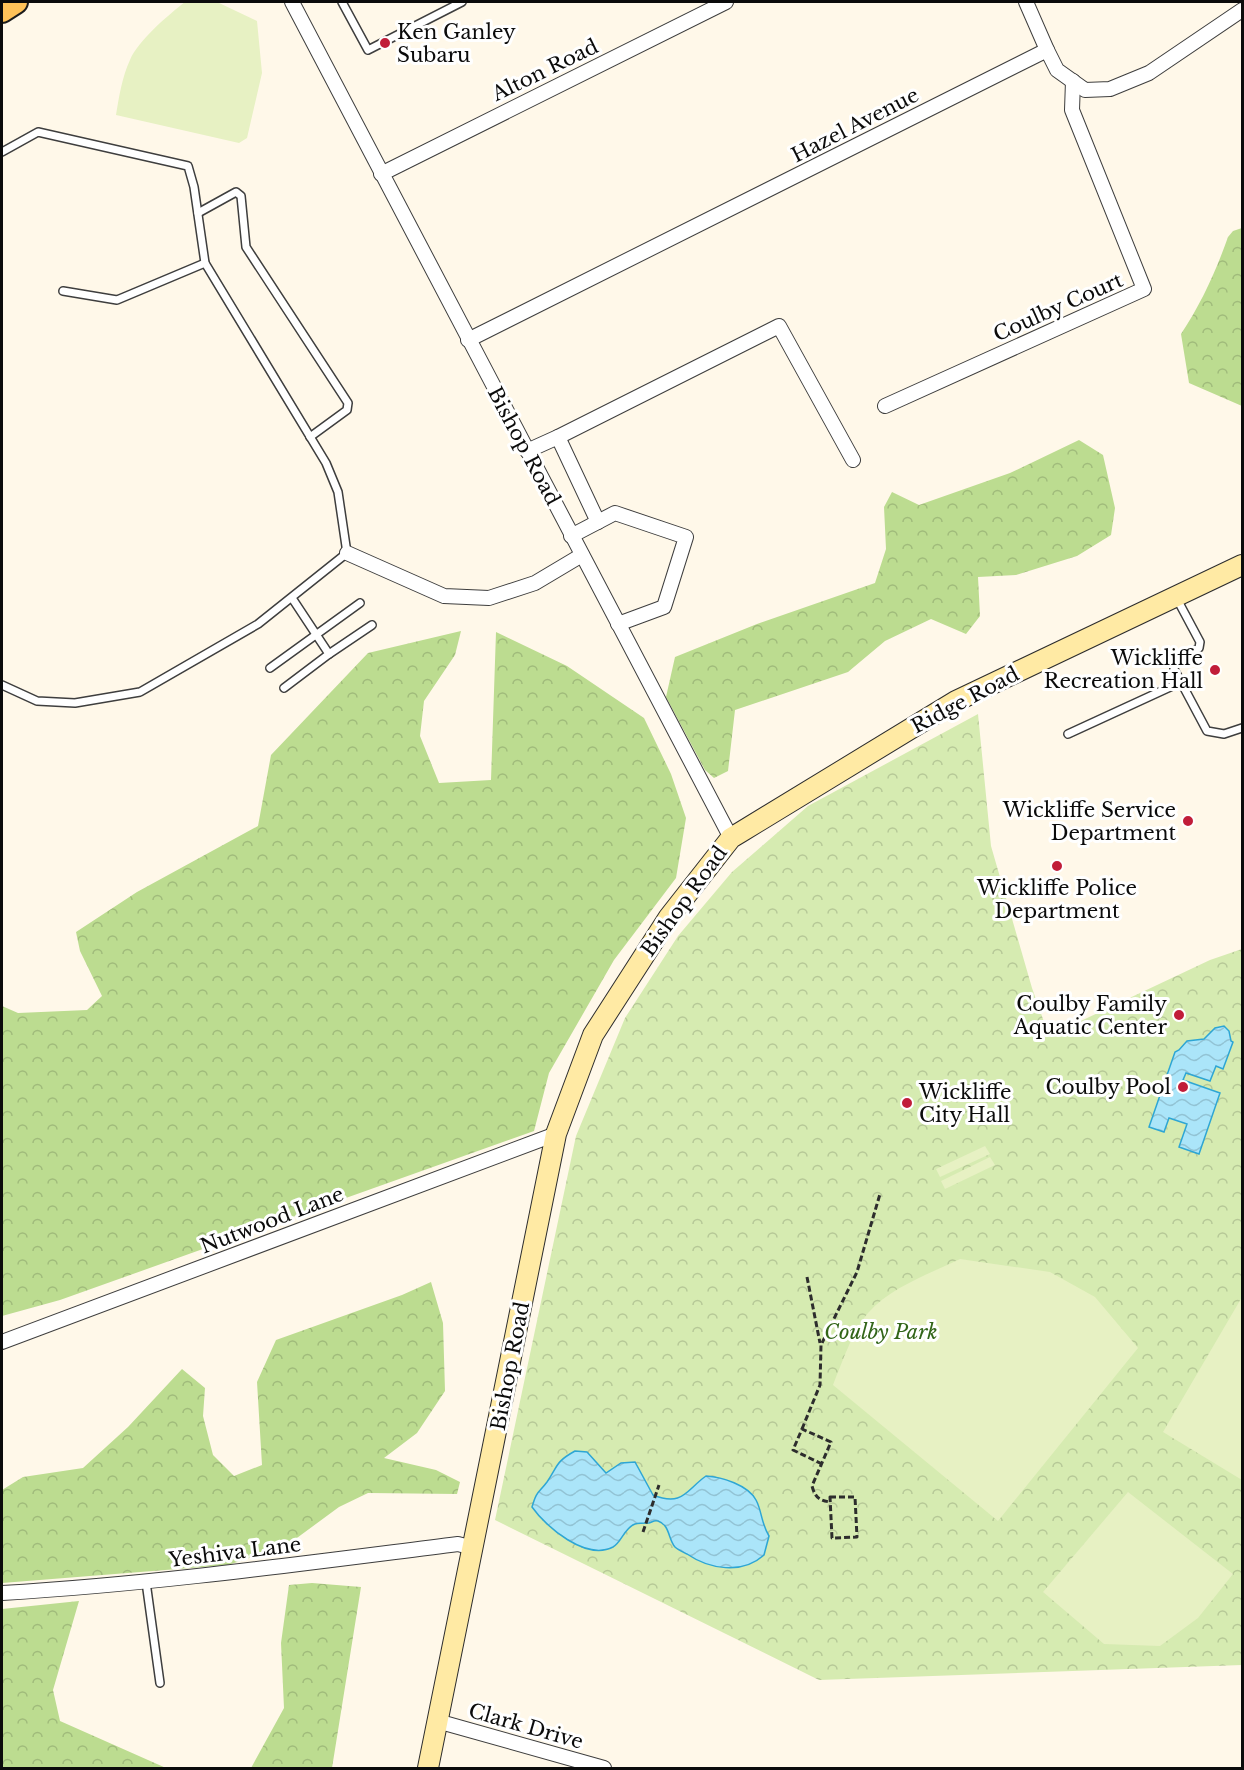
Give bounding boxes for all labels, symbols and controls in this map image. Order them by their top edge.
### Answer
place label: Ken Ganley Subaru [397,20,516,67]
street label: Alton Road [487,34,602,107]
marker: Ken Ganley Subaru [378,36,392,50]
street label: Hazel Avenue [787,83,923,167]
street label: Coulby Court [989,268,1127,346]
street label: Bishop Road [483,383,565,509]
place label: Wickliffe Recreation Hall [1044,646,1203,693]
street label: Ridge Road [907,662,1023,738]
marker: Wickliffe Recreation Hall [1208,663,1222,677]
place label: Wickliffe Service Department [1002,798,1176,845]
marker: Wickliffe Service Department [1181,814,1195,828]
street label: Bishop Road [636,841,732,961]
marker: Wickliffe Police Department [1050,859,1064,873]
place label: Wickliffe Police Department [976,876,1137,923]
place label: Coulby Family Aquatic Center [1013,992,1167,1039]
marker: Coulby Family Aquatic Center [1172,1008,1186,1022]
place label: Coulby Pool [1046,1075,1171,1099]
place label: Wickliffe City Hall [918,1080,1011,1127]
marker: Coulby Pool [1176,1080,1190,1094]
marker: Wickliffe City Hall [900,1096,914,1110]
street label: Nutwood Lane [197,1182,347,1258]
street label: Bishop Road [486,1300,534,1432]
park label: Coulby Park [824,1320,938,1344]
street label: Yeshiva Lane [166,1532,303,1572]
street label: Clark Drive [466,1698,586,1754]

